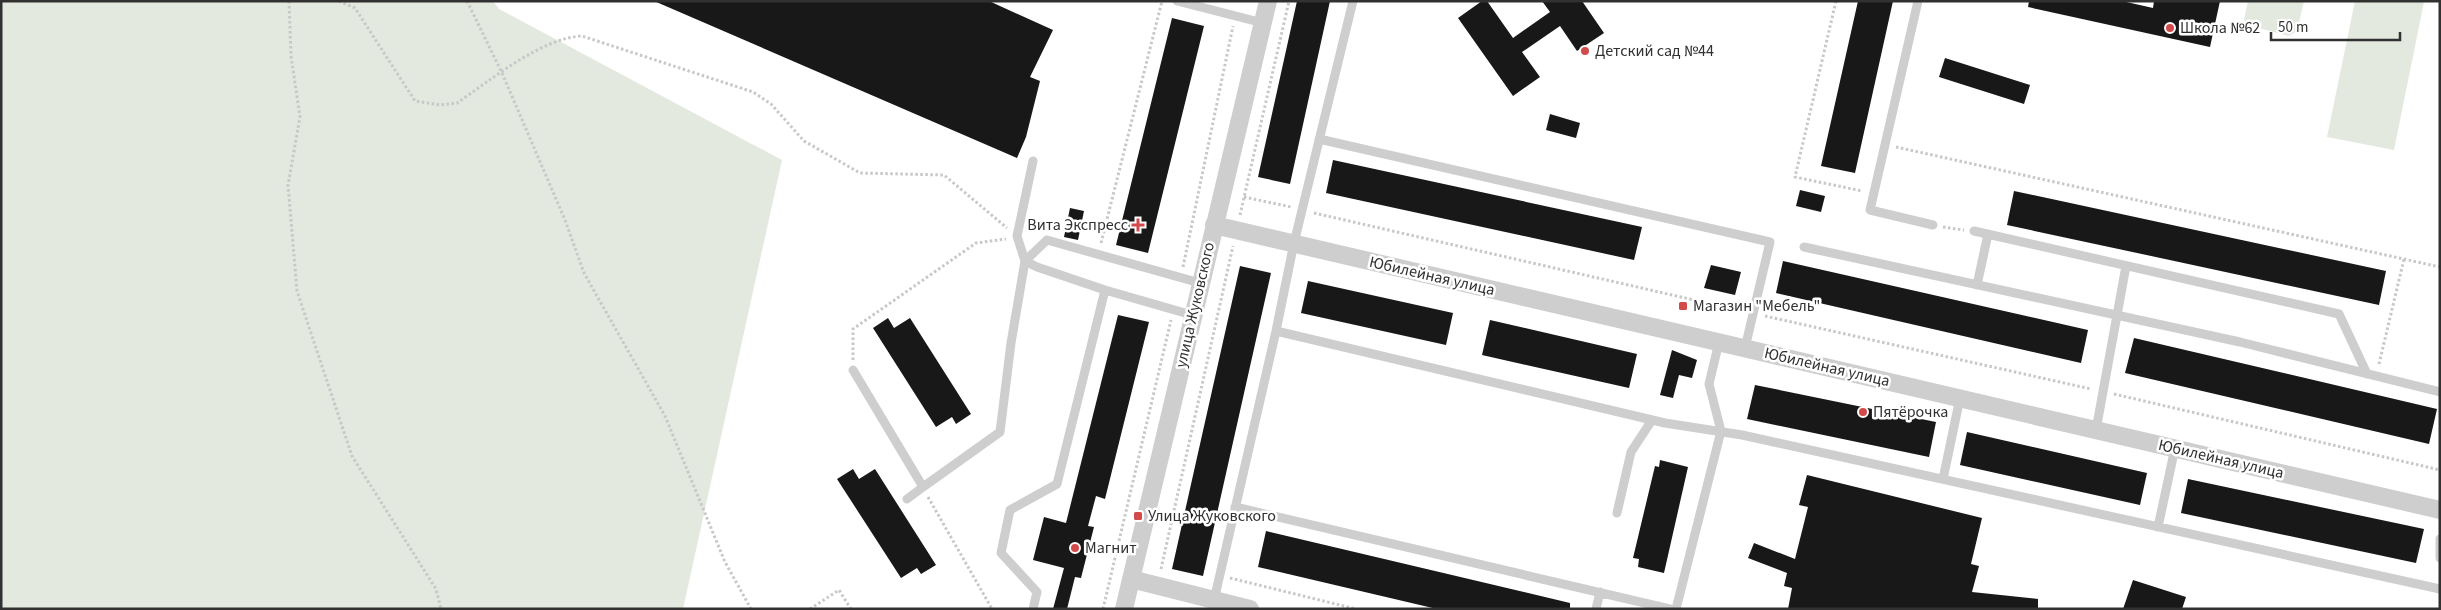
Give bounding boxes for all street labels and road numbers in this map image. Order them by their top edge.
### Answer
street label: улица Жуковского [1170,240,1220,370]
street label: Юбилейная улица [1367,251,1497,301]
street label: Юбилейная улица [1762,342,1892,392]
street label: Юбилейная улица [2156,434,2286,484]

